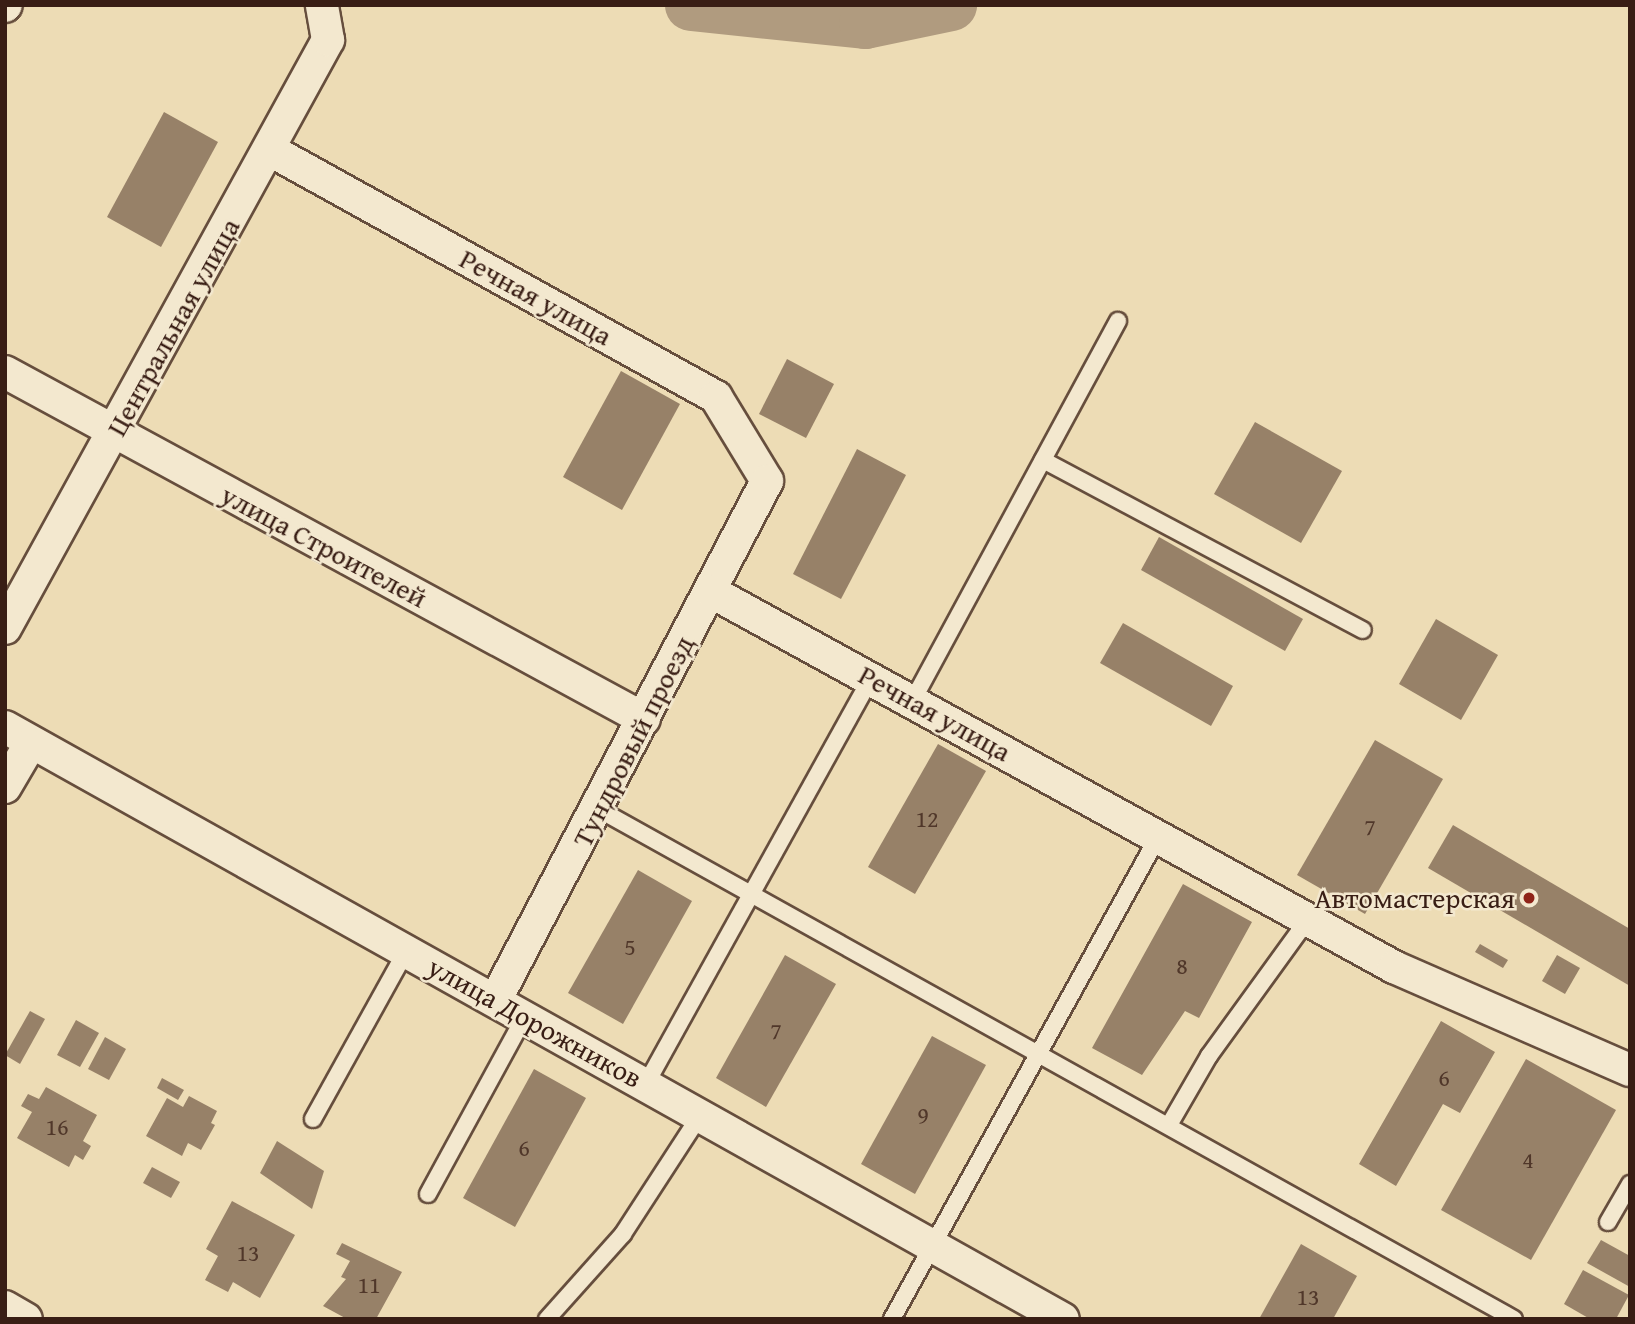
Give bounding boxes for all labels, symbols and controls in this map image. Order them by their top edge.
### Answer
street label: Центральная улица [99,212,247,442]
street label: Речная улица [454,241,618,353]
street label: улица Строителей [215,478,433,614]
street label: Тундровый проезд [565,630,701,852]
street label: Речная улица [853,657,1017,769]
house number: 12 [915,805,939,833]
house number: 7 [1364,813,1376,841]
place label: Автомастерская [1314,881,1515,915]
marker: Автомастерская [1521,890,1537,906]
house number: 5 [624,933,636,961]
street label: улица Дорожников [422,949,648,1095]
house number: 8 [1176,952,1188,980]
house number: 7 [770,1017,782,1045]
house number: 6 [1438,1064,1450,1092]
house number: 9 [917,1101,929,1129]
house number: 16 [45,1113,69,1141]
house number: 6 [518,1134,530,1162]
house number: 4 [1522,1146,1534,1174]
house number: 13 [236,1239,260,1267]
house number: 11 [357,1271,381,1299]
house number: 13 [1296,1283,1320,1311]

